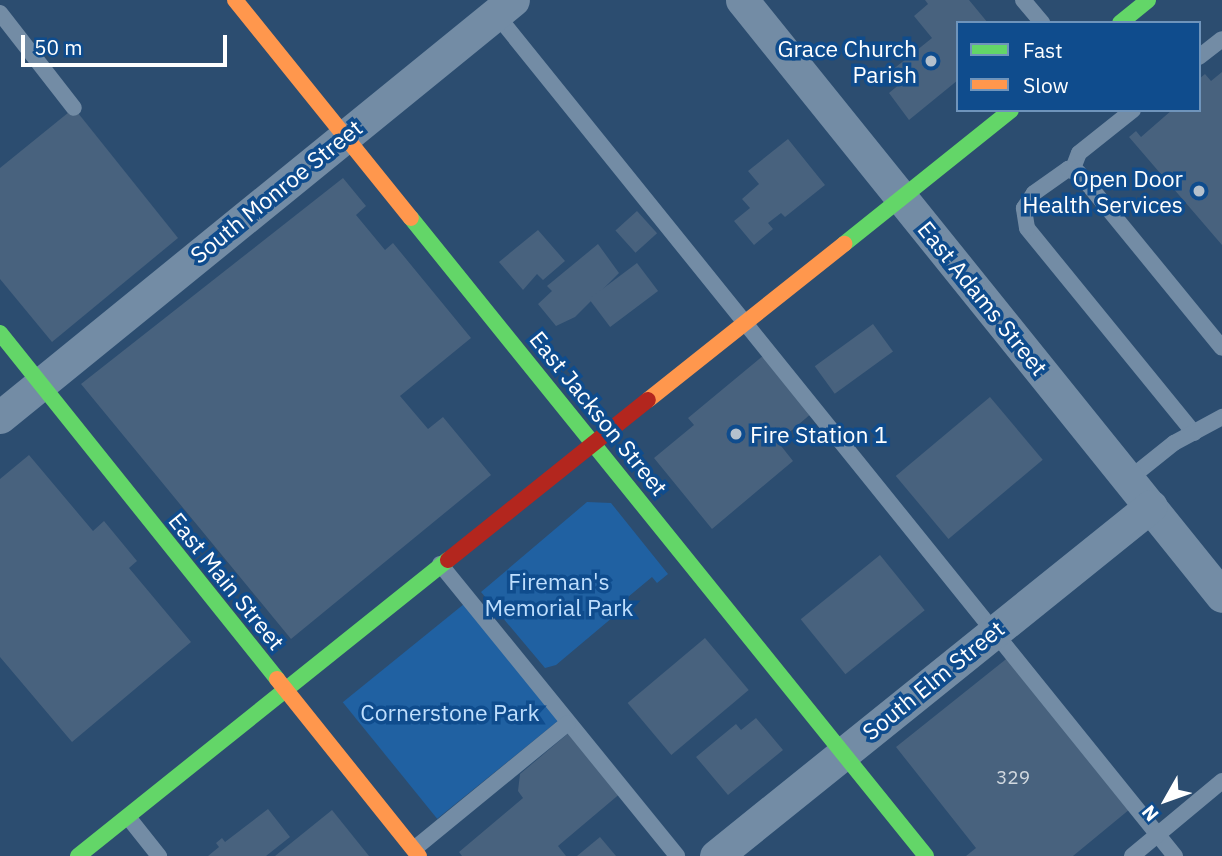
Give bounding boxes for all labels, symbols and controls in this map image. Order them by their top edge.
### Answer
scale bar [24,21,231,65]
legend [956,21,1201,112]
text: 50 m [34,33,83,61]
place label: Grace Church Parish [778,34,917,88]
text: Fast [1023,36,1063,64]
marker: Grace Church Parish [923,53,939,69]
text: Slow [1023,71,1069,99]
street label: South Monroe Street [185,113,367,269]
place label: Open Door Health Services [1022,164,1183,218]
marker: Open Door Health Services [1189,181,1209,201]
street label: East Adams Street [912,215,1054,381]
street label: East Jackson Street [524,325,674,501]
place label: Fire Station 1 [750,420,888,448]
marker: Fire Station 1 [728,426,744,442]
street label: East Main Street [163,507,291,655]
park label: Fireman's Memorial Park [485,567,633,621]
street label: South Elm Street [857,614,1009,746]
park label: Cornerstone Park [360,698,540,726]
north arrow [1131,765,1201,835]
house number: 329 [996,767,1030,789]
text: N [1136,801,1164,826]

